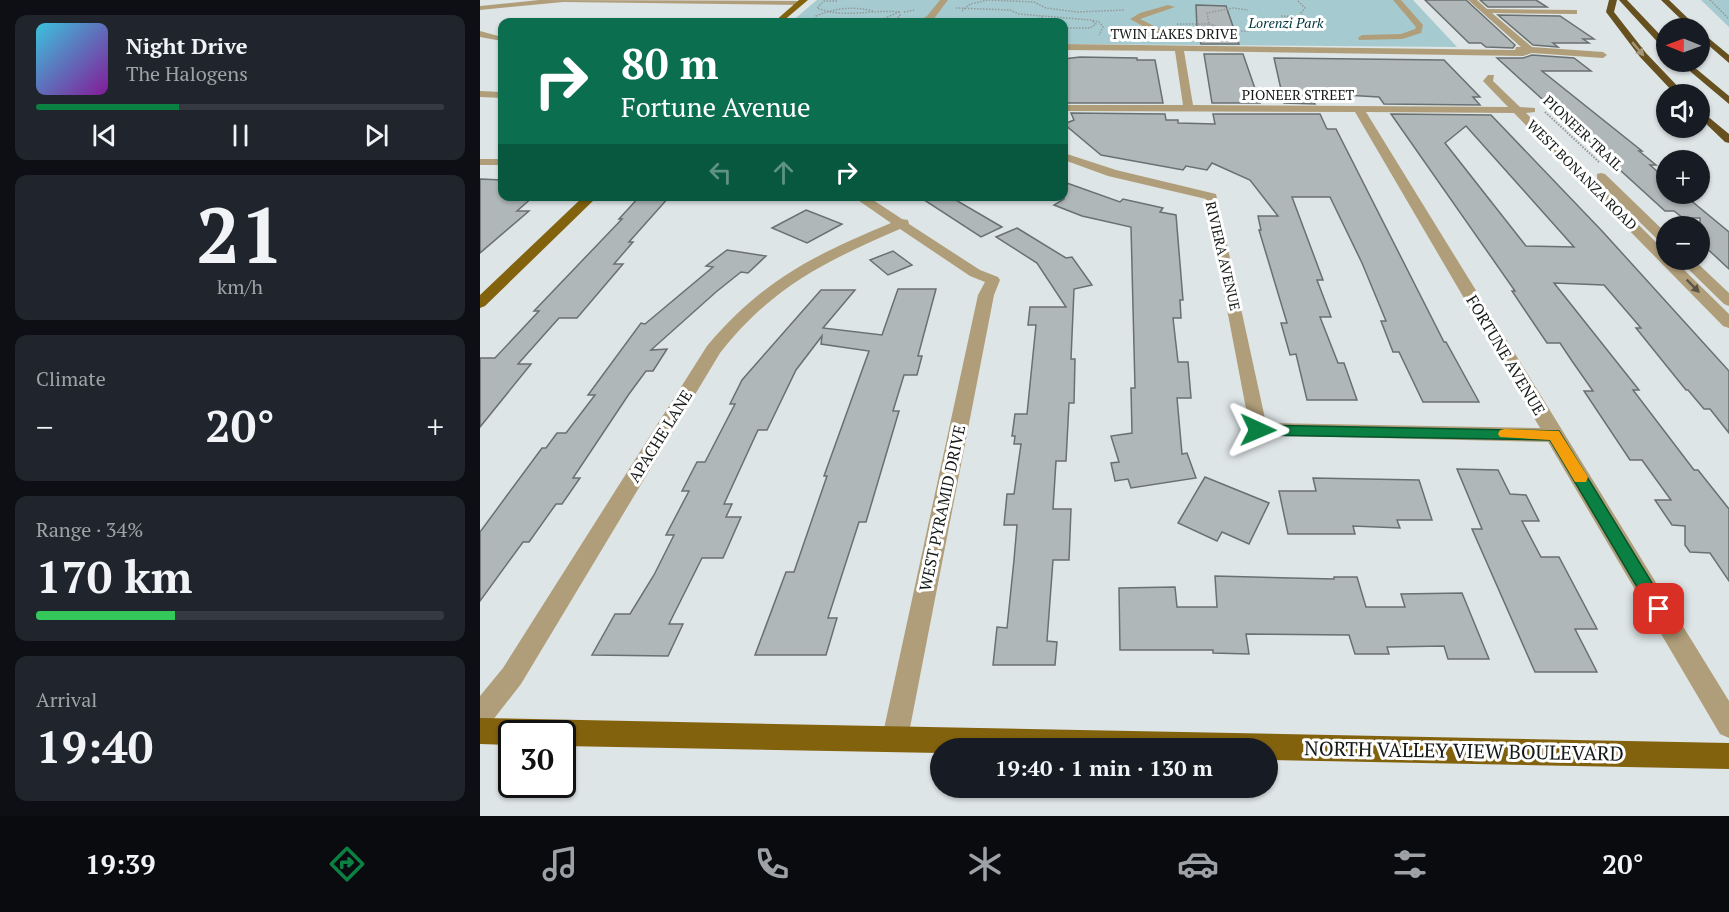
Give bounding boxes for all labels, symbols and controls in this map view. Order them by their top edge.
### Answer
park label: Lorenzi Park [1247,13,1324,32]
north arrow [1656,18,1710,72]
map controls [1656,18,1710,270]
street label: TWIN LAKES DRIVE [1110,24,1238,43]
text: Night Drive [126,31,248,60]
text: 80 m [621,35,719,91]
one-way arrow [1631,41,1644,57]
icon: right [522,42,600,120]
text: The Halogens [126,60,248,87]
button: sound [1656,84,1710,138]
street label: PIONEER STREET [1242,85,1355,104]
text: Fortune Avenue [621,89,811,125]
street label: PIONEER TRAIL [1539,91,1627,175]
street label: WEST BONANZA ROAD [1523,115,1642,234]
icon: previous [88,119,121,152]
icon: pause [224,119,257,152]
icon: next [360,119,393,152]
button: + [1656,150,1710,204]
icon: left [704,156,737,189]
icon: ahead [767,156,800,189]
icon: right [830,156,863,189]
text: 21 [196,182,284,285]
street label: RIVIERA AVENUE [1202,199,1245,312]
button: − [1656,216,1710,270]
text: km/h [217,273,263,300]
one-way arrow [1685,279,1699,293]
street label: FORTUNE AVENUE [1461,291,1551,419]
text: Climate [36,365,106,392]
street label: APACHE LANE [623,386,697,486]
text: 20° [205,395,275,455]
position arrow [1226,398,1290,462]
text: − [36,405,54,448]
text: + [426,405,444,448]
street label: WEST PYRAMID DRIVE [914,423,970,593]
text: Range · 34% [36,516,143,543]
text: 170 km [36,546,192,606]
pin [1633,583,1684,634]
icon: arrive [1642,592,1675,625]
text: Arrival [36,686,97,713]
text: 19:40 [36,716,153,776]
speed limit sign: 30 [498,720,576,798]
street label: NORTH VALLEY VIEW BOULEVARD [1304,734,1624,767]
text: 19:40 · 1 min · 130 m [995,753,1213,782]
icon: directions [326,843,368,885]
icon: music [539,843,581,885]
icon: phone [751,843,793,885]
icon: climate [964,843,1006,885]
icon: car [1177,843,1219,885]
icon: filters [1389,843,1431,885]
text: 19:39 [85,846,156,882]
text: 20° [1602,846,1644,882]

